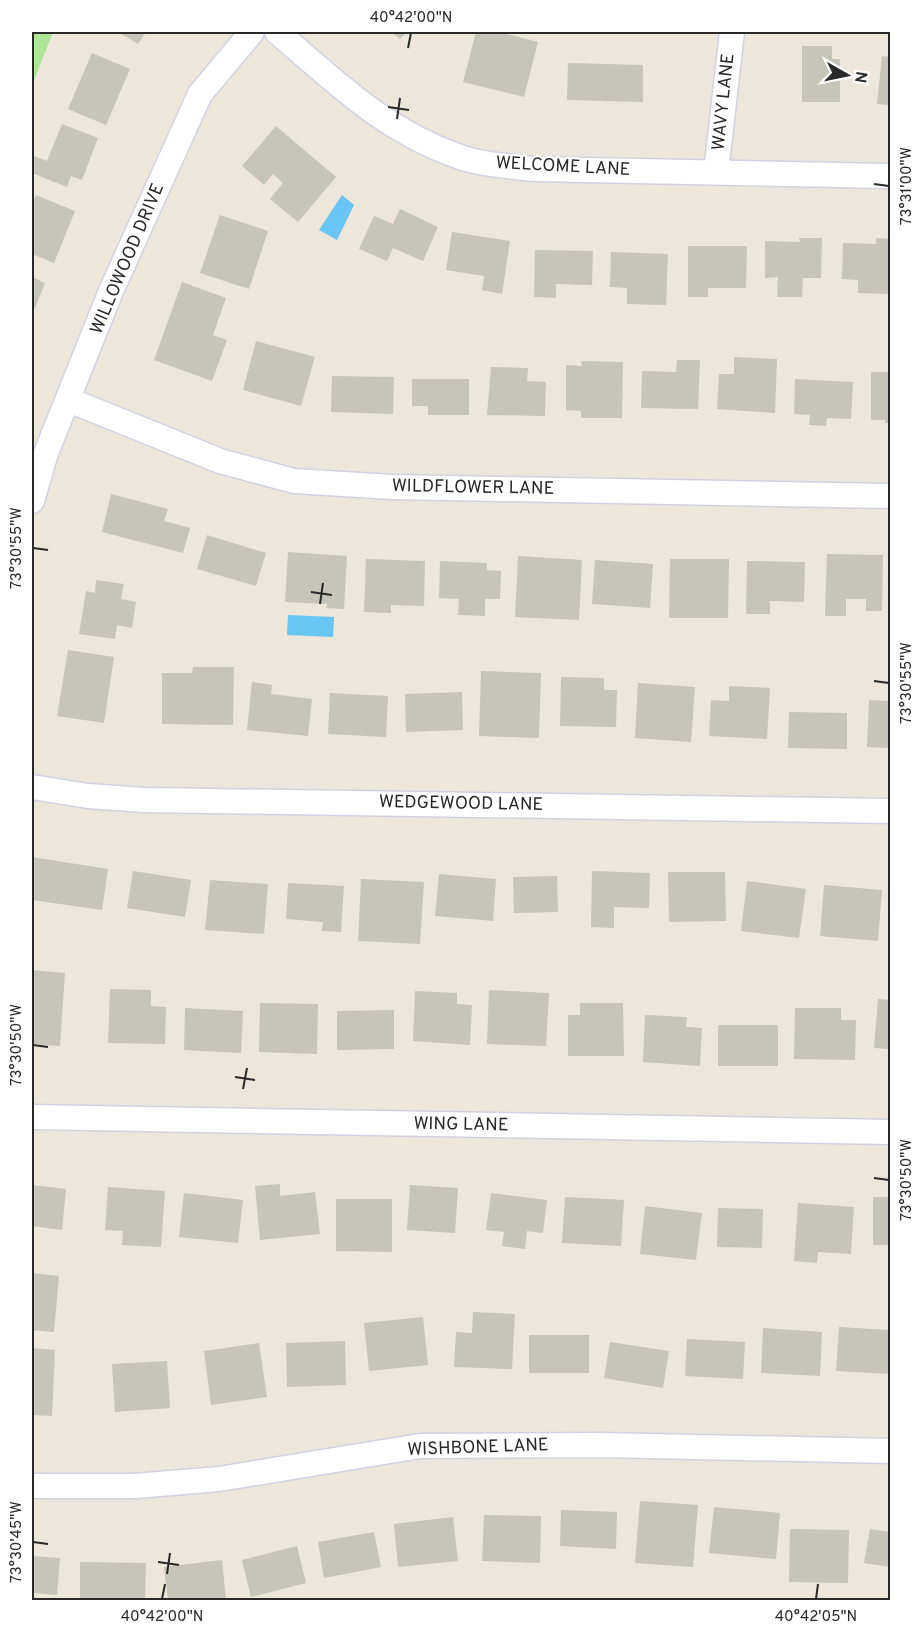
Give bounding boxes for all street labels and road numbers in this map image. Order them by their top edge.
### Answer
street label: WAVY LANE [707,52,741,152]
street label: WELCOME LANE [495,152,631,182]
street label: WILLOWOOD DRIVE [86,180,170,338]
street label: WILDFLOWER LANE [392,475,554,501]
street label: WEDGEWOOD LANE [379,791,543,817]
street label: WING LANE [413,1113,509,1137]
street label: WISHBONE LANE [407,1434,549,1462]

